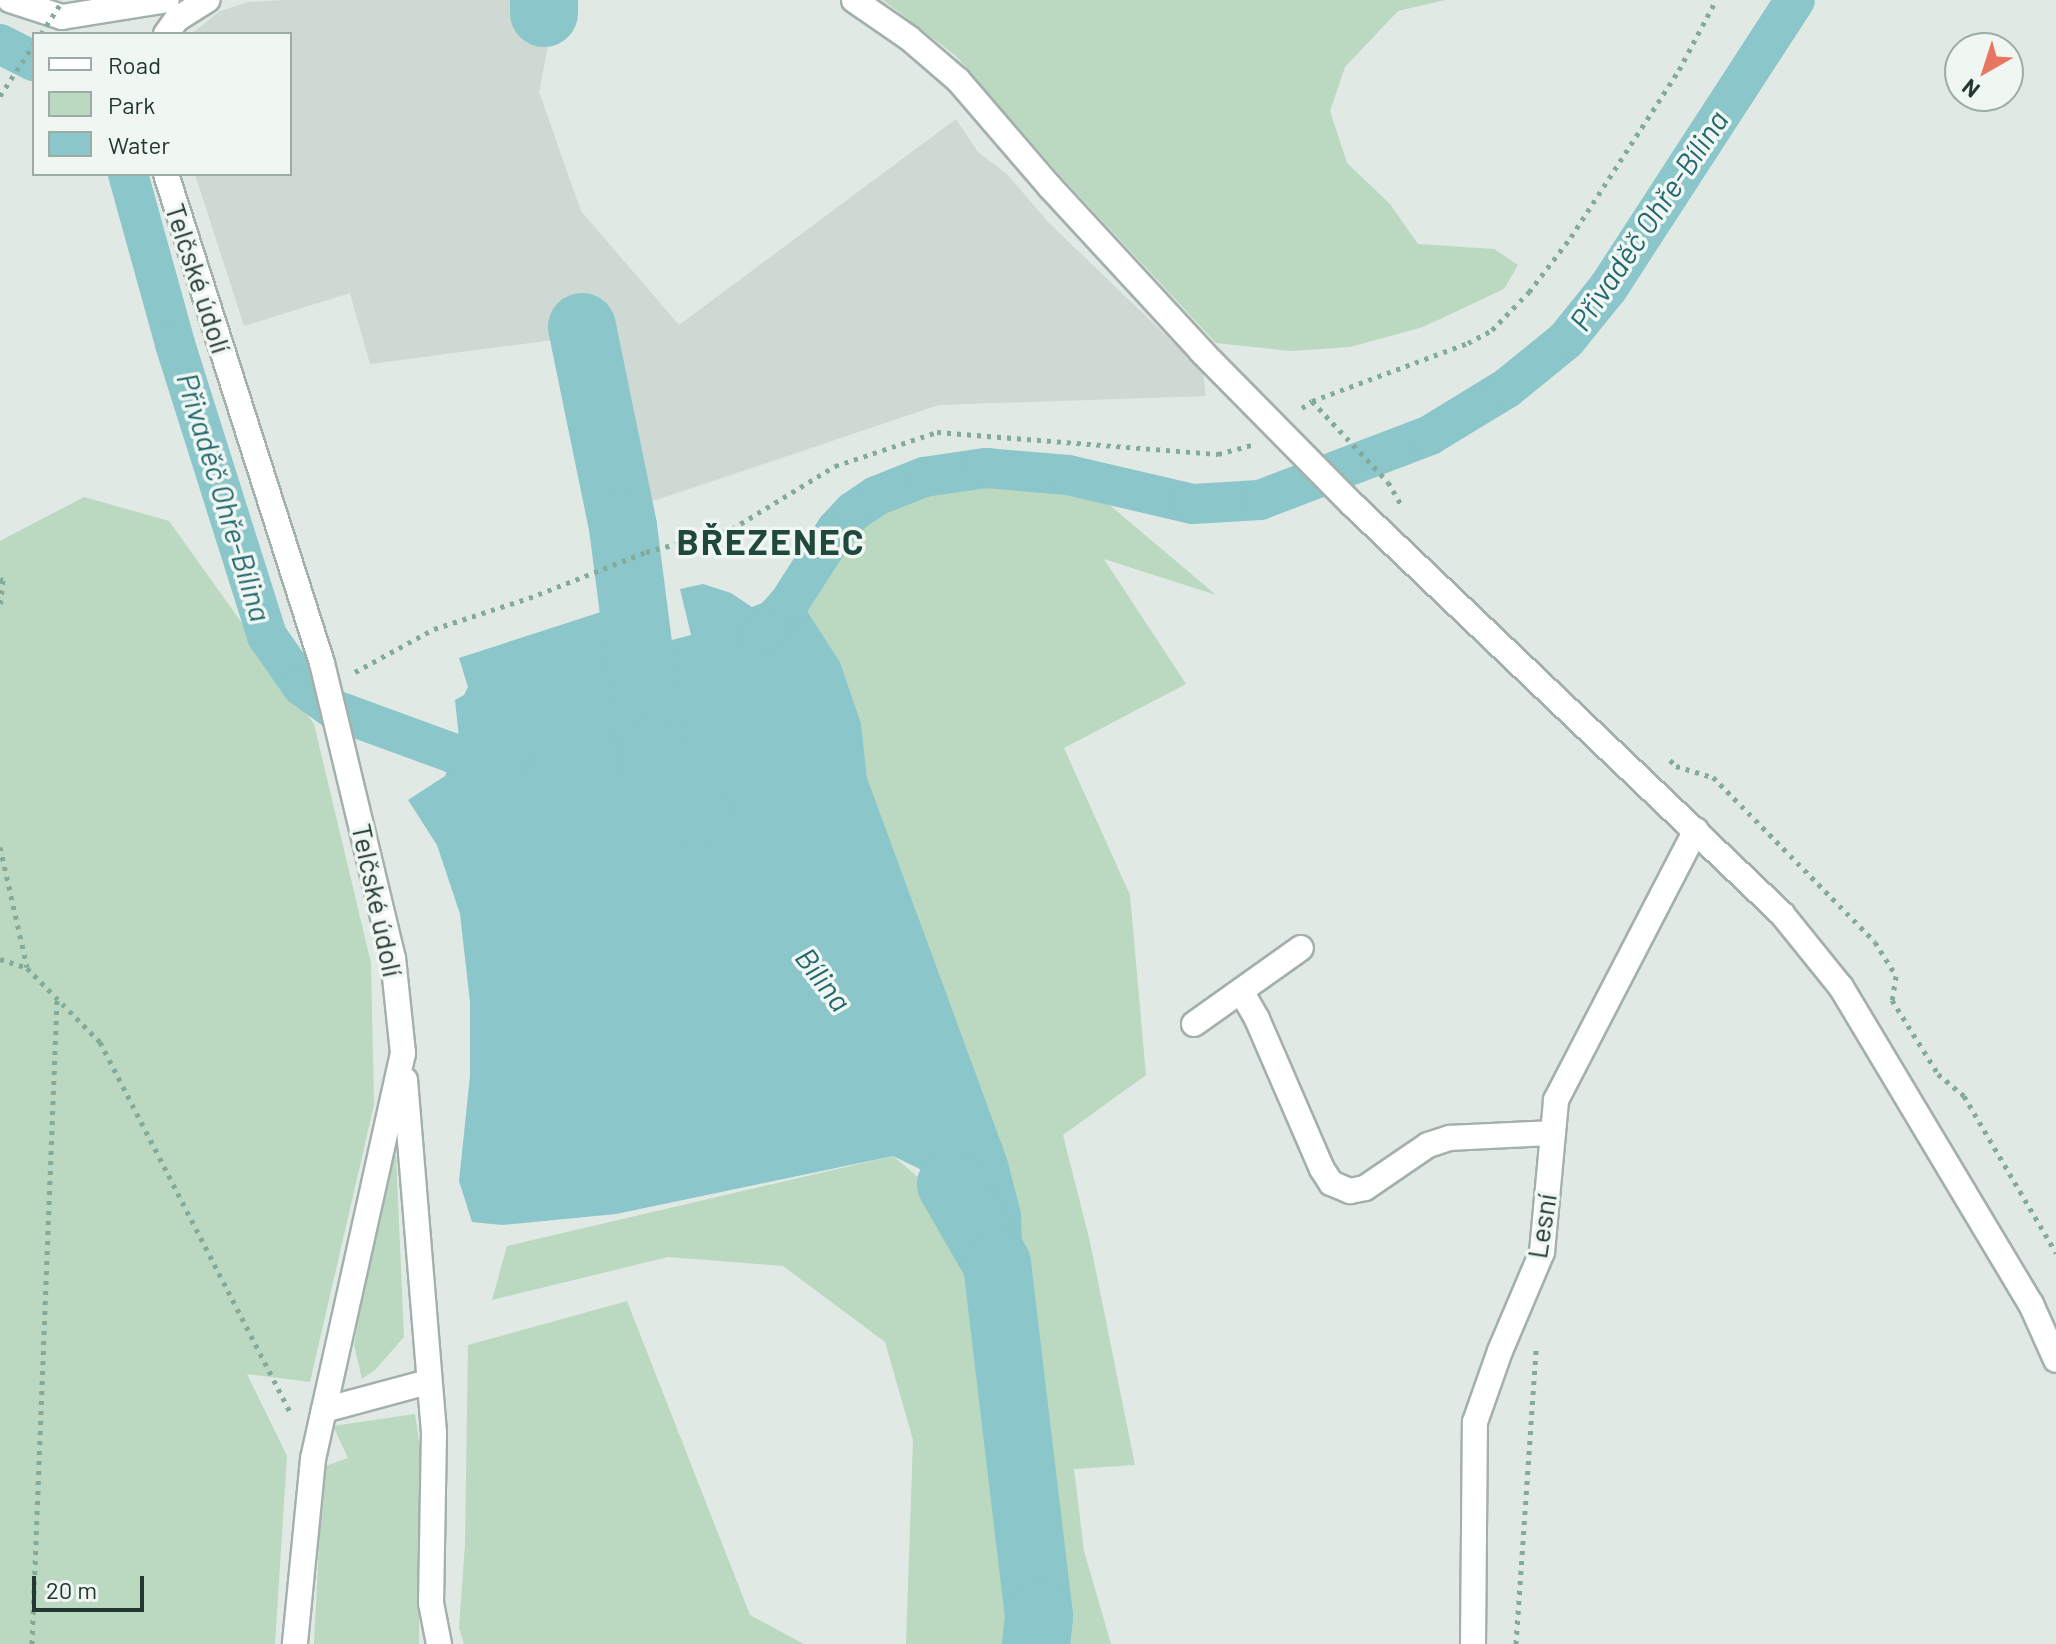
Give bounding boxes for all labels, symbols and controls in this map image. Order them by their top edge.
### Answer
legend [32,32,292,176]
north arrow [1944,32,2024,112]
text: Road [108,50,161,79]
text: N [1956,74,1984,104]
text: Park [108,90,155,119]
water label: Přivaděč Ohře-Bílina [1561,103,1735,337]
text: Water [108,130,170,159]
street label: Telčské údolí [159,199,239,357]
water label: Přivaděč Ohře-Bílina [170,368,280,626]
district label: BŘEZENEC [676,519,866,563]
street label: Telčské údolí [345,821,411,979]
water label: Bílina [789,940,859,1018]
street label: Lesní [1519,1191,1563,1261]
scale bar [36,1560,148,1610]
text: 20 m [46,1575,97,1604]

